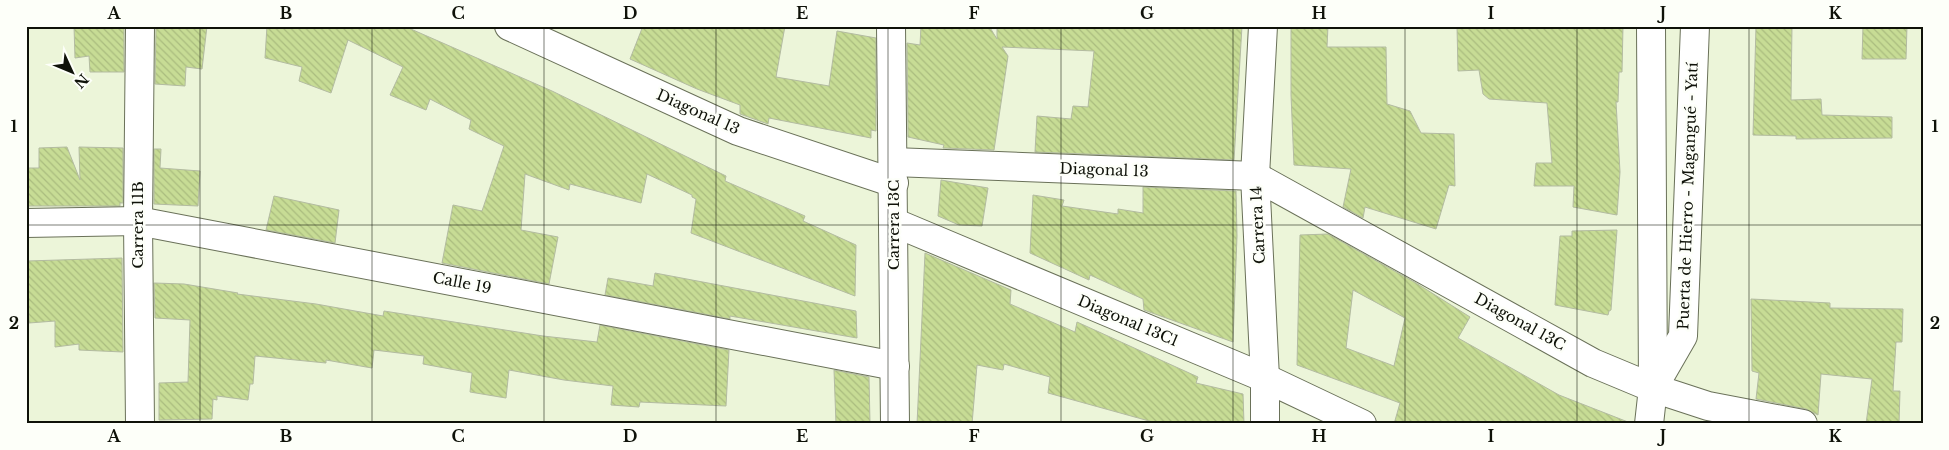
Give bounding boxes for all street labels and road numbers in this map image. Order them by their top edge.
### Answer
street label: Puerta de Hierro - Magangué - Yatí [1673,61,1702,330]
street label: Diagonal 13 [654,85,743,138]
street label: Diagonal 13 [1059,158,1149,181]
street label: Carrera 13C [884,180,903,270]
street label: Carrera 11B [128,181,147,269]
street label: Carrera 14 [1246,186,1269,265]
street label: Calle 19 [431,268,493,297]
street label: Diagonal 13C [1471,289,1569,354]
street label: Diagonal 13C1 [1075,291,1182,350]

